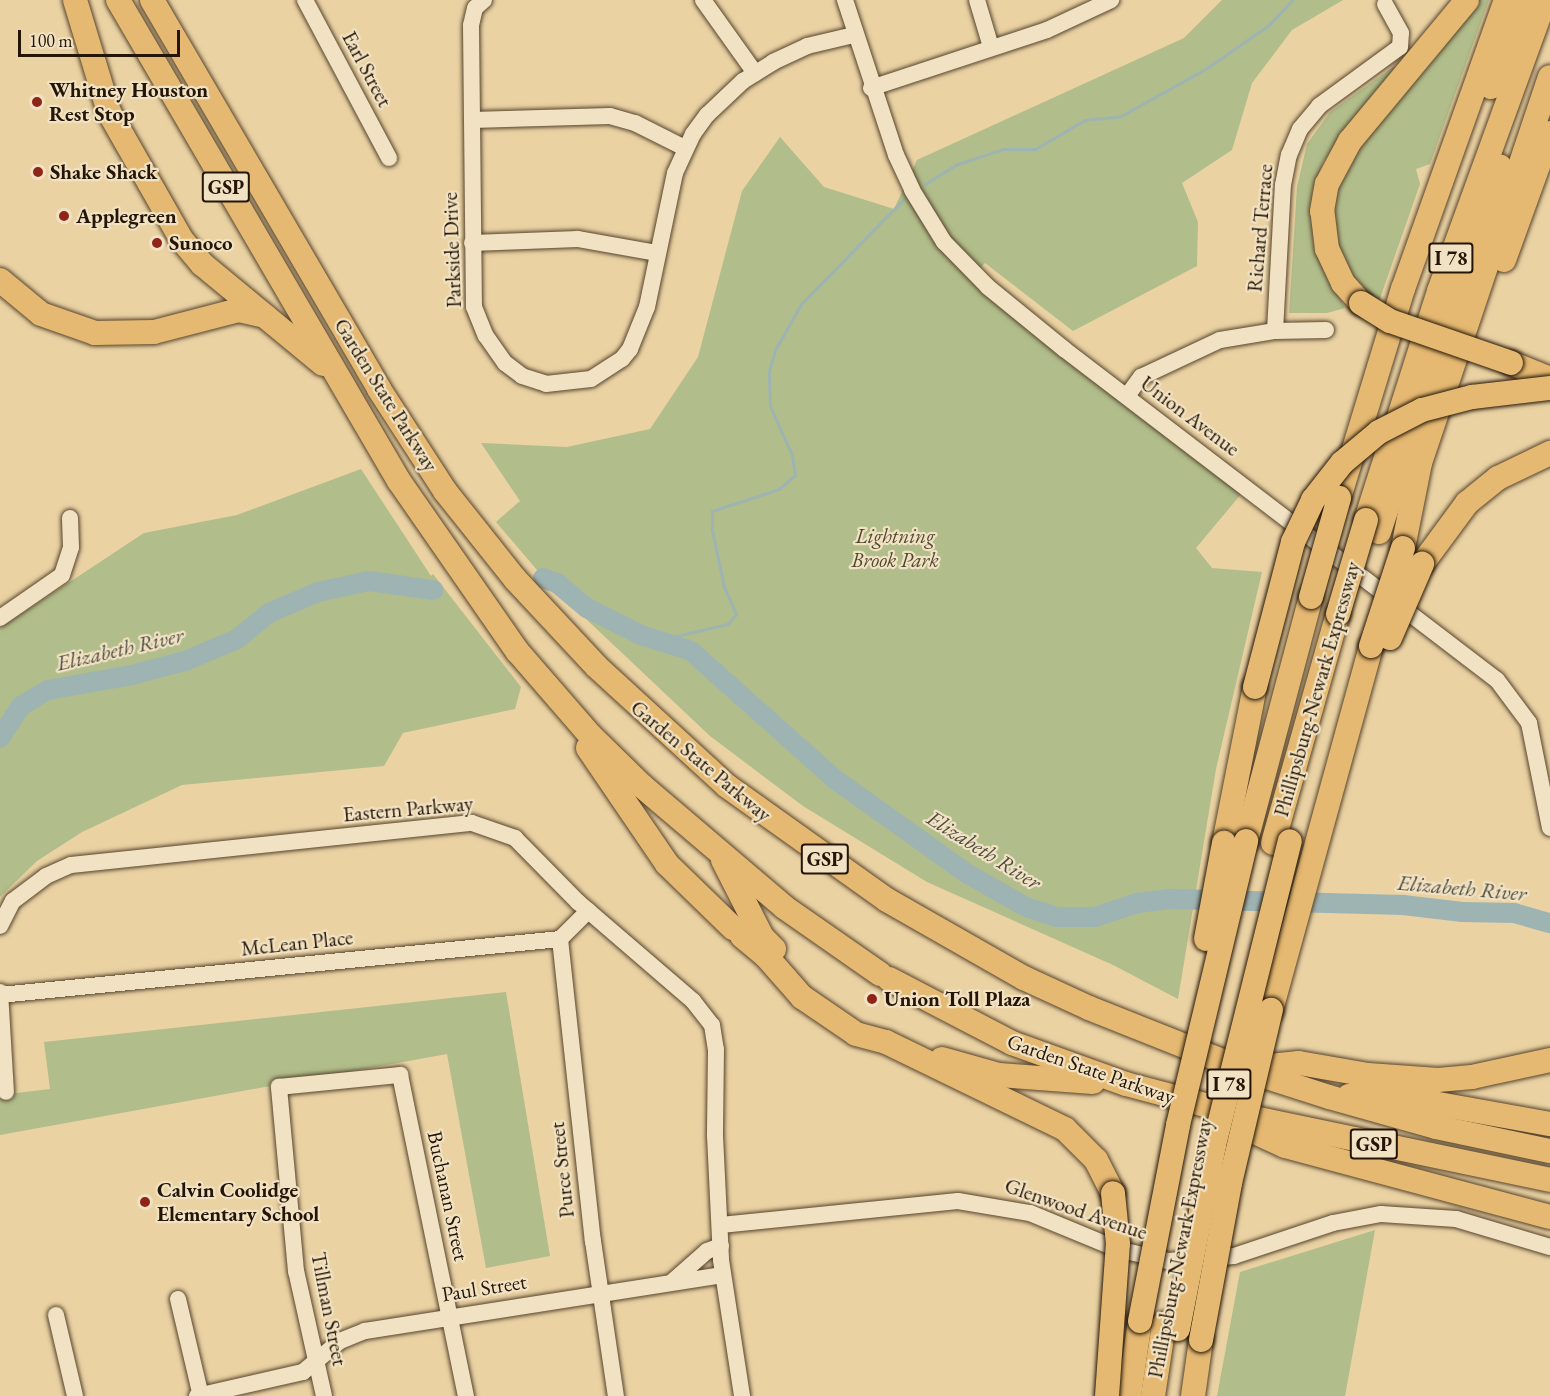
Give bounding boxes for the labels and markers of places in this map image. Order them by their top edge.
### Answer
place label: Whitney Houston Rest Stop [49,77,208,127]
marker: Whitney Houston Rest Stop [30,95,44,109]
place label: Shake Shack [50,159,157,185]
marker: Shake Shack [31,165,45,179]
place label: Applegreen [76,203,177,229]
marker: Applegreen [57,209,71,223]
place label: Sunoco [169,230,233,256]
marker: Sunoco [150,236,164,250]
place label: Union Toll Plaza [884,986,1031,1012]
marker: Union Toll Plaza [865,992,879,1006]
place label: Calvin Coolidge Elementary School [157,1177,319,1227]
marker: Calvin Coolidge Elementary School [138,1195,152,1209]

